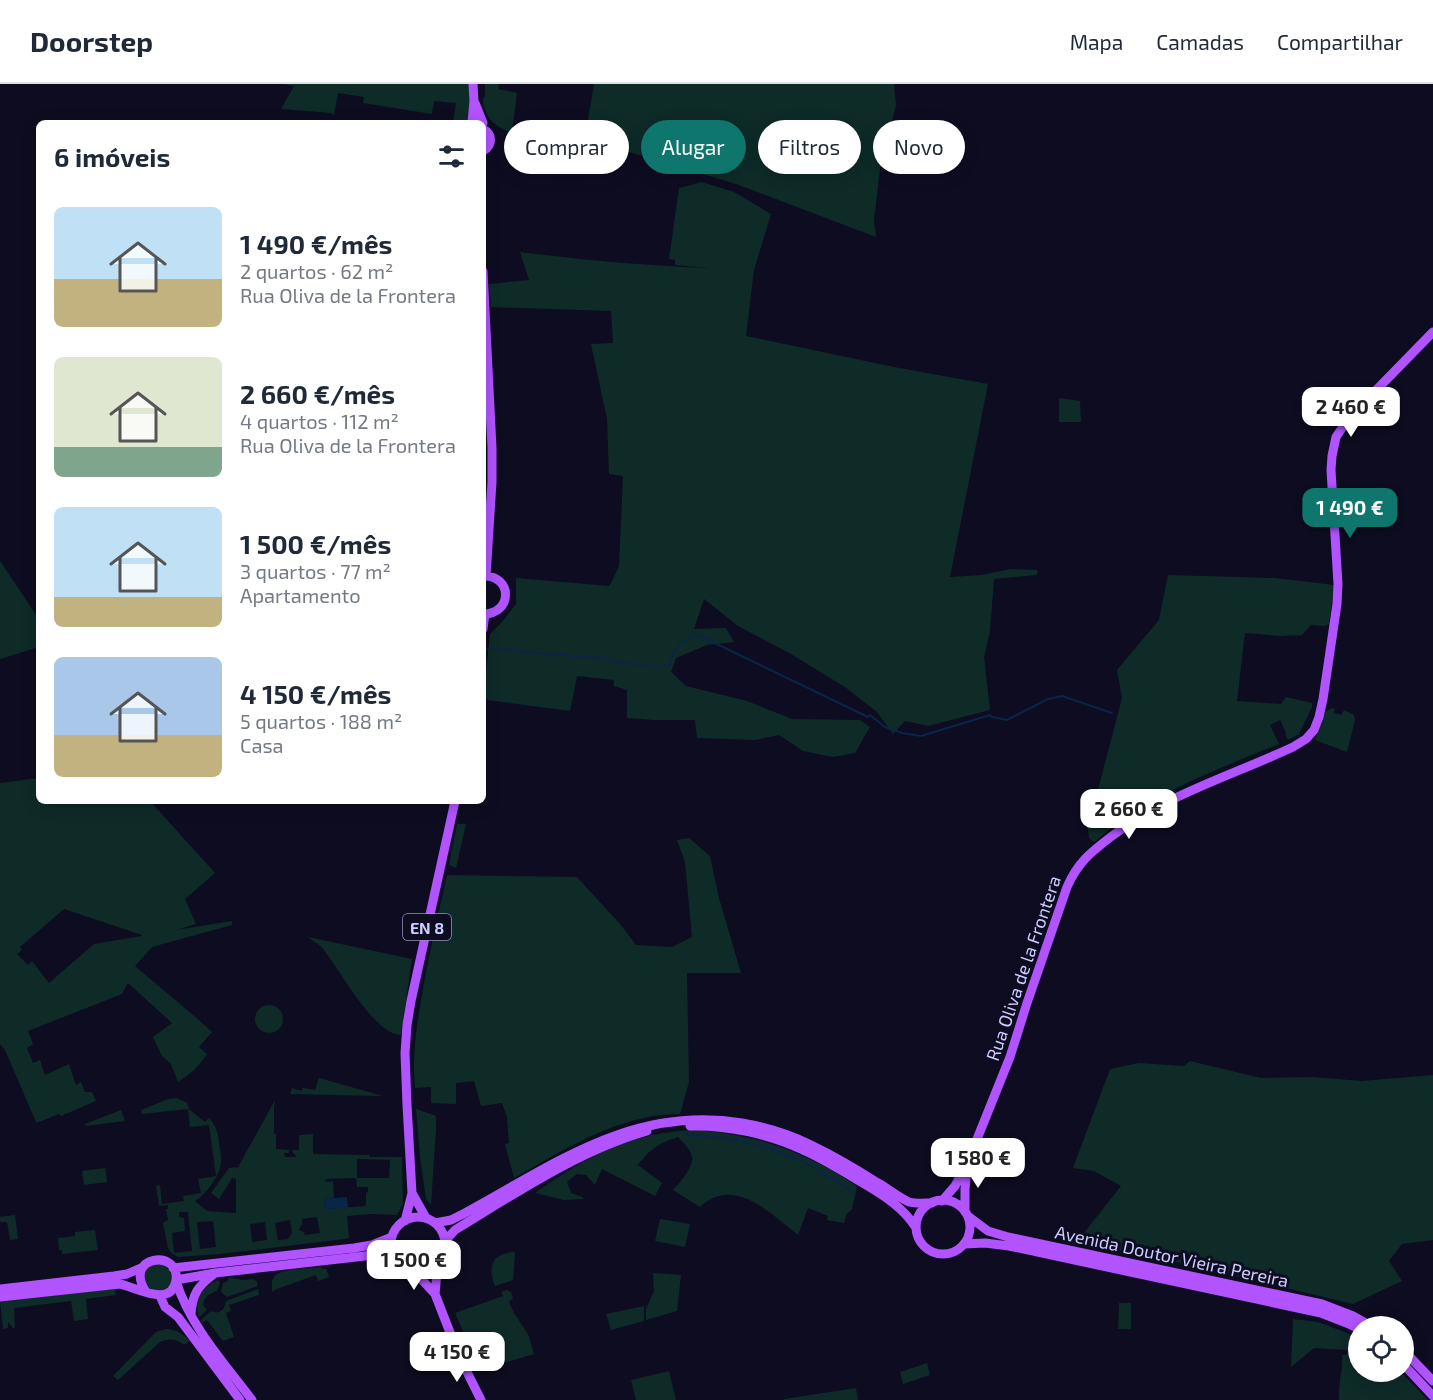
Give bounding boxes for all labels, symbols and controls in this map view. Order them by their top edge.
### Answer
text: Doorstep [30,24,153,58]
text: Mapa [1070,29,1123,54]
text: Camadas [1156,29,1244,54]
text: Compartilhar [1277,29,1403,54]
chip: Comprar [504,120,629,174]
chip: Alugar [641,120,746,174]
chip: Filtros [758,120,861,174]
chip: Novo [873,120,965,174]
icon: filters [435,140,468,173]
text: 6 imóveis [54,141,170,172]
text: 1 490 €/mês [240,228,392,259]
icon: home [102,231,174,303]
text: 2 quartos · 62 m² [240,259,393,283]
text: Rua Oliva de la Frontera [240,283,456,307]
text: 2 660 €/mês [240,378,395,409]
icon: home [102,381,174,453]
pin: 2 460 € [1296,387,1406,438]
text: 2 460 € [1316,394,1386,418]
text: 4 quartos · 112 m² [240,409,399,433]
text: Rua Oliva de la Frontera [240,433,456,457]
pin: 1 490 € [1295,488,1405,539]
text: 1 490 € [1316,495,1384,519]
text: 1 500 €/mês [240,528,391,559]
icon: home [102,531,174,603]
text: 3 quartos · 77 m² [240,559,391,583]
text: Apartamento [240,583,361,607]
text: 4 150 €/mês [240,678,391,709]
icon: home [102,681,174,753]
text: 5 quartos · 188 m² [240,709,402,733]
text: Casa [240,733,284,757]
pin: 2 660 € [1074,789,1184,840]
text: 2 660 € [1094,796,1164,820]
street label: Rua Oliva de la Frontera [981,873,1065,1063]
road number: EN 8 [403,914,451,940]
pin: 1 580 € [923,1138,1033,1189]
text: 1 580 € [945,1145,1011,1169]
street label: Avenida Doutor Vieira Pereira [1053,1220,1291,1292]
pin: 1 500 € [359,1240,469,1291]
text: 1 500 € [381,1247,447,1271]
map controls [1348,1316,1414,1382]
button: locate [1348,1316,1414,1382]
pin: 4 150 € [402,1332,512,1383]
text: 4 150 € [424,1339,490,1363]

